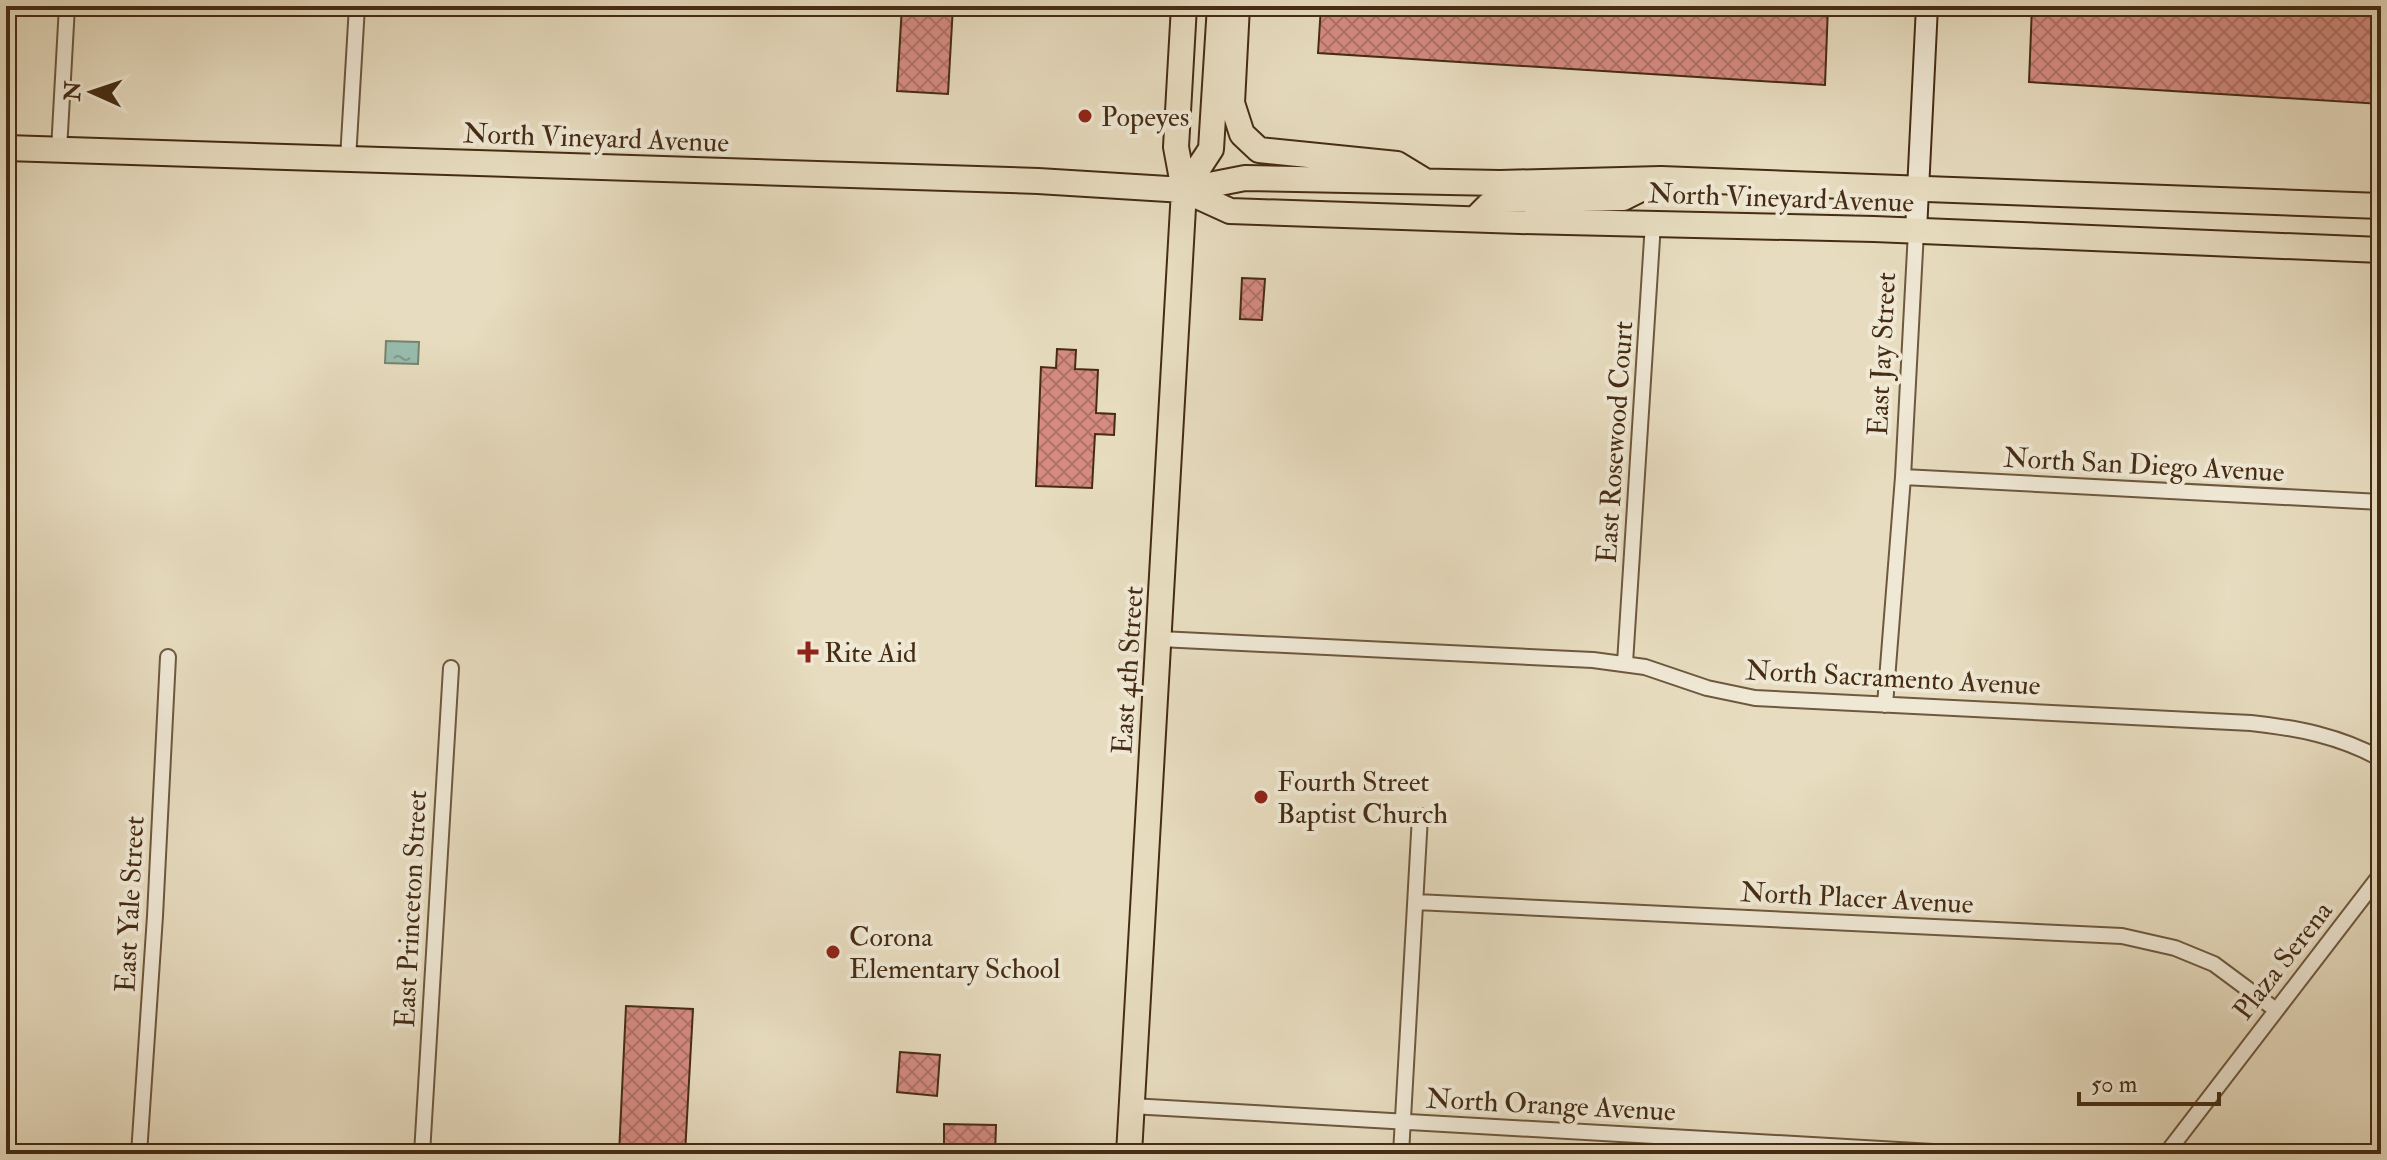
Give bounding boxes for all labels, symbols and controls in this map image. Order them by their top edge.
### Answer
north arrow [52,52,132,132]
text: N [58,80,88,103]
place label: Popeyes [1101,100,1189,135]
marker: Popeyes [1076,107,1094,125]
street label: North Vineyard Avenue [462,116,730,161]
street label: North Vineyard Avenue [1647,176,1915,221]
street label: East Jay Street [1861,271,1904,437]
street label: East Rosewood Court [1590,320,1641,564]
street label: North San Diego Avenue [2002,441,2286,490]
street label: East 4th Street [1105,585,1152,755]
place label: Rite Aid [824,636,917,671]
marker: Rite Aid [799,643,817,661]
street label: North Sacramento Avenue [1745,653,2042,704]
place label: Fourth Street Baptist Church [1277,765,1448,832]
marker: Fourth Street Baptist Church [1252,788,1270,806]
street label: East Princeton Street [388,789,435,1029]
street label: East Yale Street [108,815,153,993]
street label: North Placer Avenue [1739,875,1975,922]
street label: Plaza Serena [2226,894,2341,1027]
place label: Corona Elementary School [849,920,1060,987]
marker: Corona Elementary School [824,943,842,961]
scale bar [2079,1056,2219,1106]
text: 50 m [2091,1069,2138,1100]
street label: North Orange Avenue [1425,1081,1677,1130]

